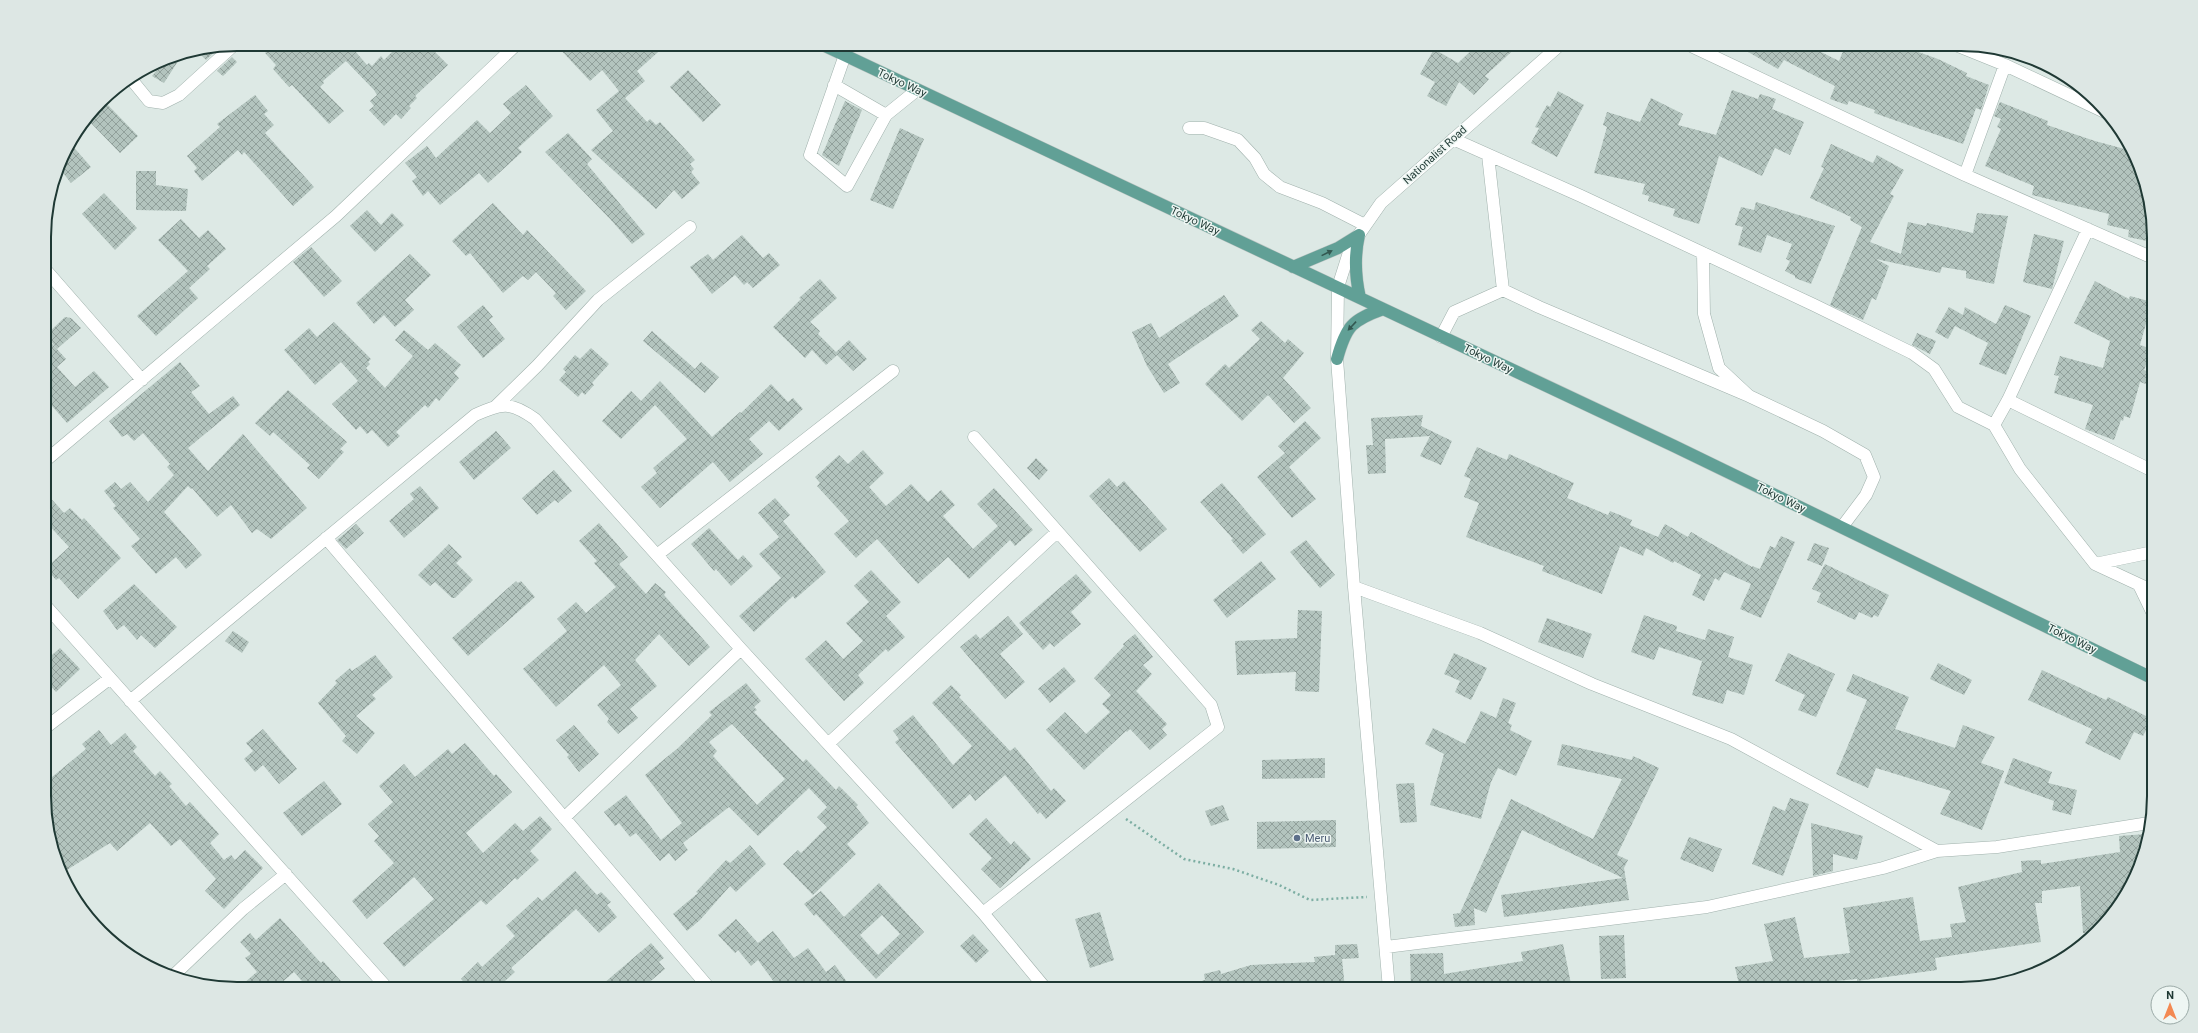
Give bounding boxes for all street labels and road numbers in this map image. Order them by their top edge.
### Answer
street label: Tokyo Way [875,66,929,100]
street label: Nationalist Road [1401,123,1469,187]
street label: Tokyo Way [1168,204,1222,238]
street label: Tokyo Way [1461,342,1515,377]
street label: Tokyo Way [1754,481,1808,516]
street label: Tokyo Way [2045,622,2099,657]

